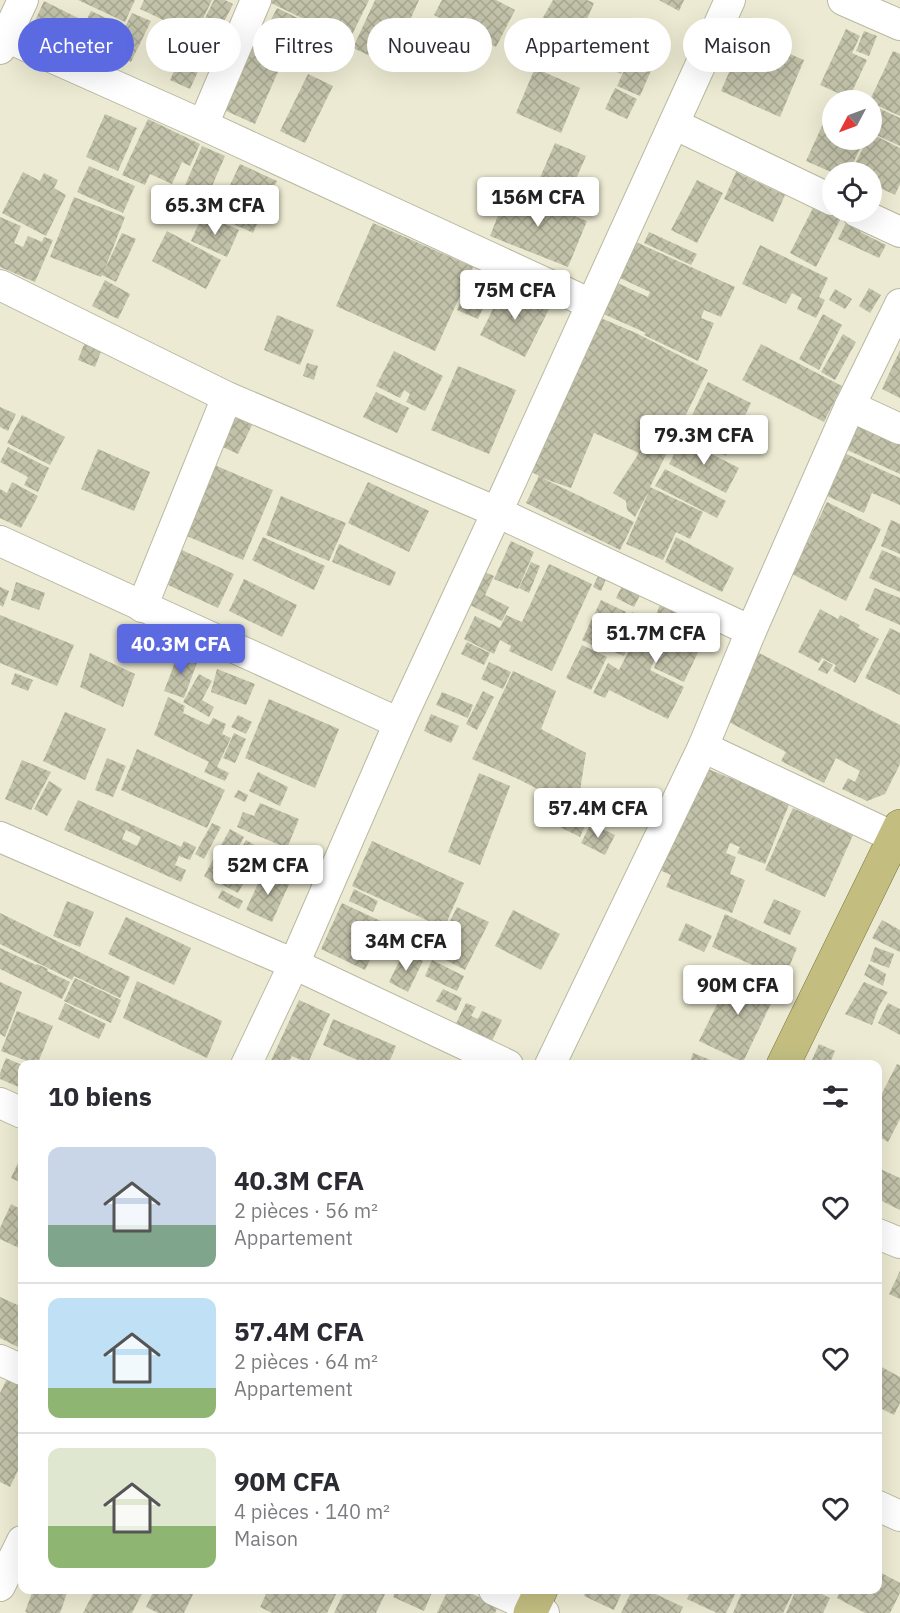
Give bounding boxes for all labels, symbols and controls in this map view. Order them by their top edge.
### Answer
chip: Acheter [18,18,134,72]
chip: Louer [146,18,241,72]
chip: Filtres [253,18,355,72]
chip: Nouveau [367,18,492,72]
chip: Appartement [504,18,671,72]
chip: Maison [683,18,792,72]
north arrow [822,90,882,150]
map controls [822,90,882,222]
button: locate [822,162,882,222]
pin: 156M CFA [476,177,600,228]
text: 156M CFA [491,183,585,210]
pin: 65.3M CFA [146,185,284,236]
text: 65.3M CFA [165,191,265,218]
pin: 75M CFA [460,270,570,321]
text: 75M CFA [474,276,556,303]
pin: 79.3M CFA [635,415,773,466]
text: 79.3M CFA [654,421,754,448]
pin: 51.7M CFA [587,613,725,664]
text: 51.7M CFA [606,619,706,646]
pin: 40.3M CFA [112,624,250,675]
text: 40.3M CFA [131,630,231,657]
pin: 57.4M CFA [529,788,667,839]
text: 57.4M CFA [548,794,648,821]
pin: 52M CFA [213,845,323,896]
text: 52M CFA [227,851,309,878]
pin: 34M CFA [351,921,461,972]
text: 34M CFA [365,927,447,954]
pin: 90M CFA [683,965,793,1016]
text: 90M CFA [697,971,779,998]
text: 10 biens [48,1079,152,1113]
icon: filters [819,1080,852,1113]
text: 40.3M CFA [234,1163,364,1197]
icon: home [96,1171,168,1243]
icon: heart [819,1191,852,1224]
text: 2 pièces · 56 m² [234,1197,378,1224]
text: Appartement [234,1224,353,1251]
text: 57.4M CFA [234,1314,364,1348]
icon: home [96,1322,168,1394]
icon: heart [819,1342,852,1375]
text: 2 pièces · 64 m² [234,1348,378,1375]
text: Appartement [234,1375,353,1402]
text: 90M CFA [234,1464,340,1498]
icon: home [96,1472,168,1544]
icon: heart [819,1492,852,1525]
text: 4 pièces · 140 m² [234,1498,390,1525]
text: Maison [234,1525,298,1552]

